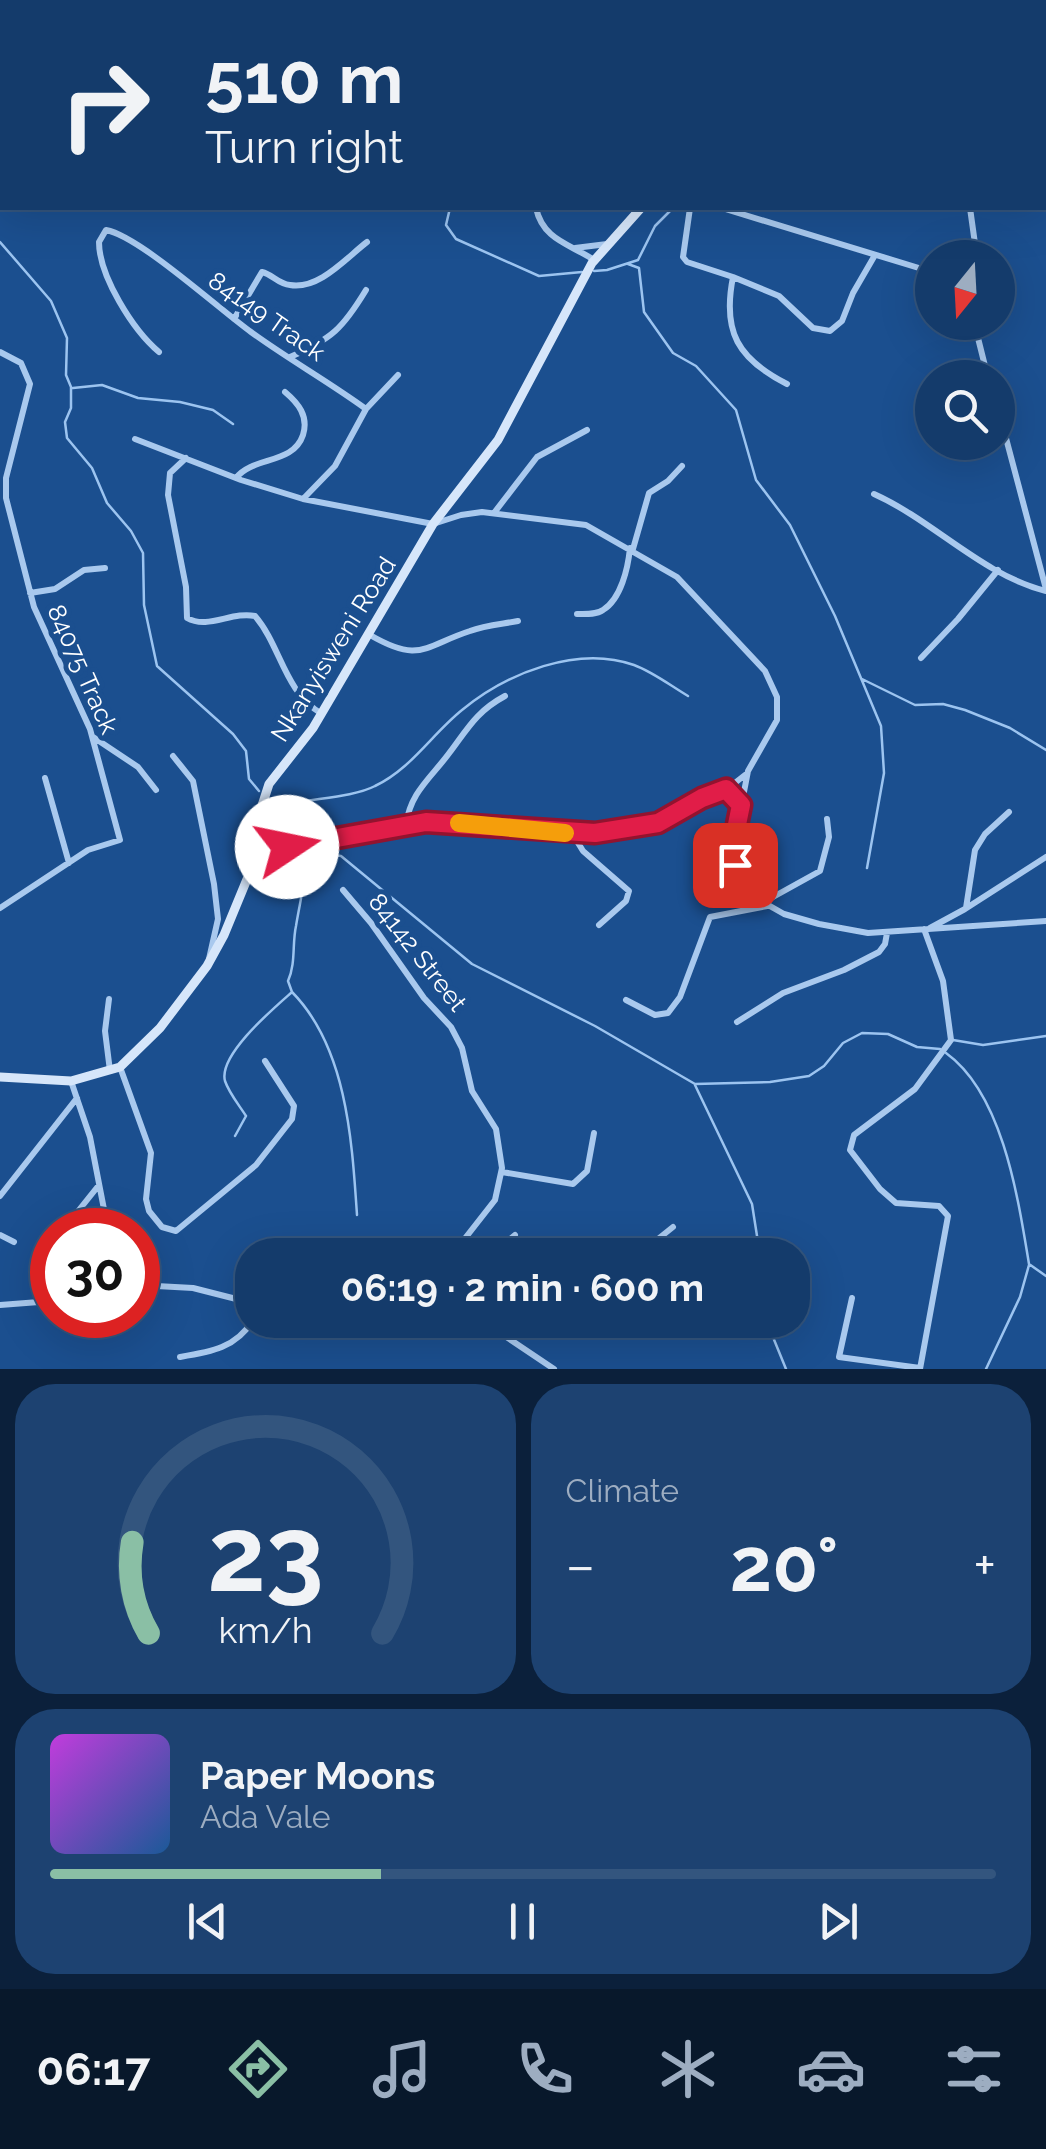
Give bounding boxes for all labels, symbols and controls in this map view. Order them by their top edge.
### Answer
text: 510 m [205,37,403,119]
icon: right [40,40,170,170]
text: Turn right [205,121,403,174]
north arrow [915,240,1015,340]
map controls [915,240,1015,460]
street label: 84149 Track [203,265,332,368]
button: search [915,360,1015,460]
street label: Nkanyisweni Road [264,551,402,747]
street label: 84075 Track [41,600,125,739]
position arrow [235,795,339,899]
pin [693,823,778,908]
icon: arrive [708,838,763,893]
street label: 84142 Street [363,887,474,1017]
speed limit sign: 30 [30,1208,160,1338]
text: 06:19 · 2 min · 600 m [341,1265,704,1310]
text: Climate [566,1472,679,1509]
text: 23 [207,1493,324,1615]
text: 20° [730,1520,838,1609]
text: − [566,1533,595,1598]
text: + [973,1533,996,1598]
text: km/h [218,1609,312,1651]
text: Paper Moons [200,1753,435,1798]
text: Ada Vale [200,1798,331,1835]
icon: previous [180,1894,235,1949]
icon: pause [495,1894,550,1949]
icon: next [811,1894,866,1949]
icon: directions [223,2034,293,2104]
icon: music [367,2034,437,2104]
icon: phone [510,2034,580,2104]
icon: climate [653,2034,723,2104]
icon: car [796,2034,866,2104]
icon: filters [939,2034,1009,2104]
text: 06:17 [37,2043,150,2096]

